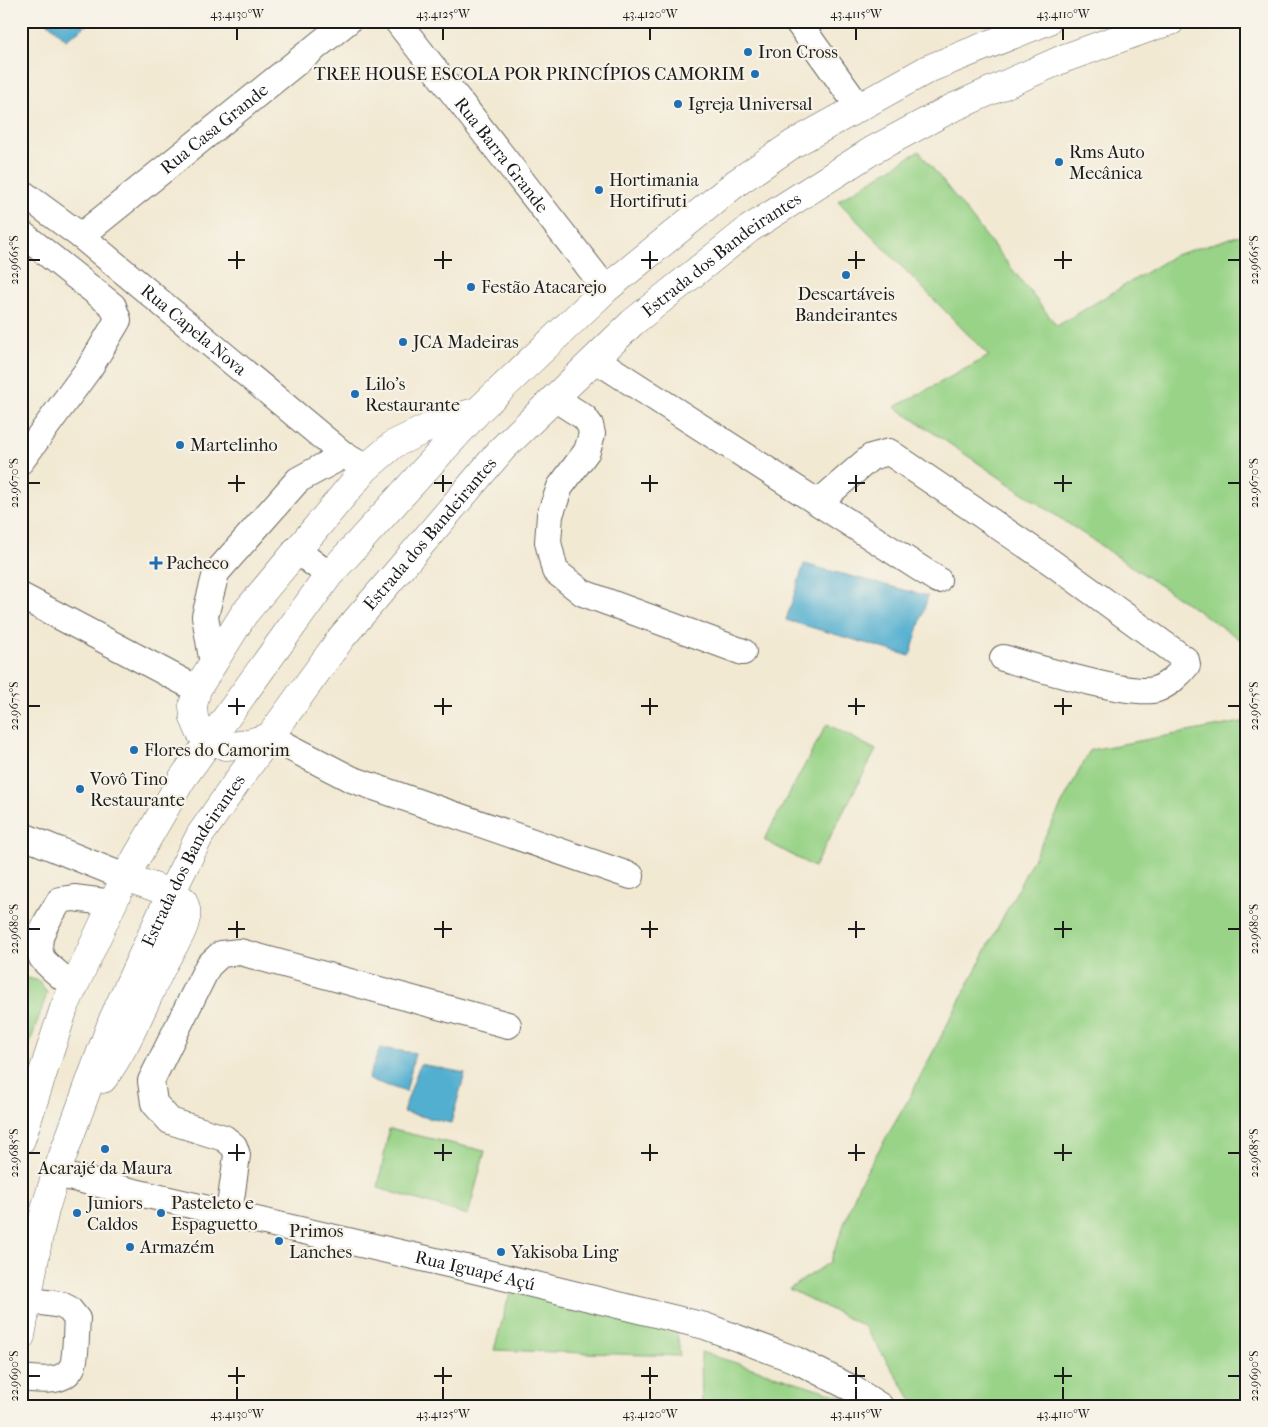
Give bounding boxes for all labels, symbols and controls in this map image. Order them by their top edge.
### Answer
text: 43.4130°W [210,7,265,21]
text: 43.4125°W [416,7,471,21]
text: 43.4120°W [623,7,679,21]
text: 43.4115°W [830,7,883,21]
text: 43.4110°W [1037,7,1091,21]
place label: Iron Cross [758,42,838,63]
marker: Iron Cross [742,46,754,58]
place label: TREE HOUSE ESCOLA POR PRINCÍPIOS CAMORIM [314,63,745,85]
marker: TREE HOUSE ESCOLA POR PRINCÍPIOS CAMORIM [749,68,761,80]
street label: Rua Casa Grande [156,79,272,178]
street label: Rua Barra Grande [450,93,553,217]
place label: Igreja Universal [688,94,813,115]
marker: Igreja Universal [672,98,684,110]
place label: Rms Auto Mecânica [1069,142,1145,184]
marker: Rms Auto Mecânica [1053,156,1065,168]
place label: Hortimania Hortifruti [609,170,700,212]
marker: Hortimania Hortifruti [593,184,605,196]
street label: Estrada dos Bandeirantes [638,188,805,321]
text: 22.9665°S [7,235,21,285]
text: 22.9665°S [1247,235,1261,285]
marker: Descartáveis Bandeirantes [840,269,852,281]
place label: Festão Atacarejo [481,277,607,298]
street label: Rua Capela Nova [137,280,251,380]
marker: Festão Atacarejo [465,281,477,293]
place label: Descartáveis Bandeirantes [795,284,898,326]
place label: JCA Madeiras [411,332,519,353]
marker: JCA Madeiras [397,336,409,348]
place label: Lilo's Restaurante [365,374,460,416]
marker: Lilo's Restaurante [349,388,361,400]
place label: Martelinho [190,435,278,456]
marker: Martelinho [174,439,186,451]
street label: Estrada dos Bandeirantes [359,453,501,614]
text: 22.9670°S [7,458,21,508]
text: 22.9670°S [1247,458,1261,508]
place label: Pacheco [166,553,229,574]
marker: Pacheco [150,557,162,569]
text: 22.9675°S [7,682,21,730]
text: 22.9675°S [1247,682,1261,730]
place label: Flores do Camorim [144,740,290,761]
marker: Flores do Camorim [128,744,140,756]
place label: Vovô Tino Restaurante [89,769,185,811]
street label: Estrada dos Bandeirantes [137,770,250,950]
marker: Vovô Tino Restaurante [74,783,86,795]
text: 22.9680°S [7,904,21,954]
text: 22.9680°S [1247,904,1261,954]
text: 22.9685°S [7,1128,21,1178]
text: 22.9685°S [1247,1128,1261,1178]
marker: Acarajé da Maura [99,1143,111,1155]
place label: Acarajé da Maura [37,1158,173,1179]
place label: Juniors Caldos [85,1193,143,1235]
place label: Pasteleto e Espaguetto [171,1193,258,1235]
marker: Juniors Caldos [71,1207,83,1219]
marker: Pasteleto e Espaguetto [155,1207,167,1219]
place label: Primos Lanches [289,1221,352,1263]
marker: Primos Lanches [273,1235,285,1247]
place label: Armazém [139,1237,214,1258]
marker: Armazém [124,1241,136,1253]
place label: Yakisoba Ling [510,1242,619,1263]
street label: Rua Iguapé Açú [413,1246,537,1295]
marker: Yakisoba Ling [495,1246,507,1258]
text: 22.9690°S [7,1351,21,1401]
text: 22.9690°S [1247,1351,1261,1401]
text: 43.4130°W [210,1407,265,1421]
text: 43.4125°W [416,1407,471,1421]
text: 43.4120°W [623,1407,679,1421]
text: 43.4115°W [830,1407,883,1421]
text: 43.4110°W [1037,1407,1091,1421]

